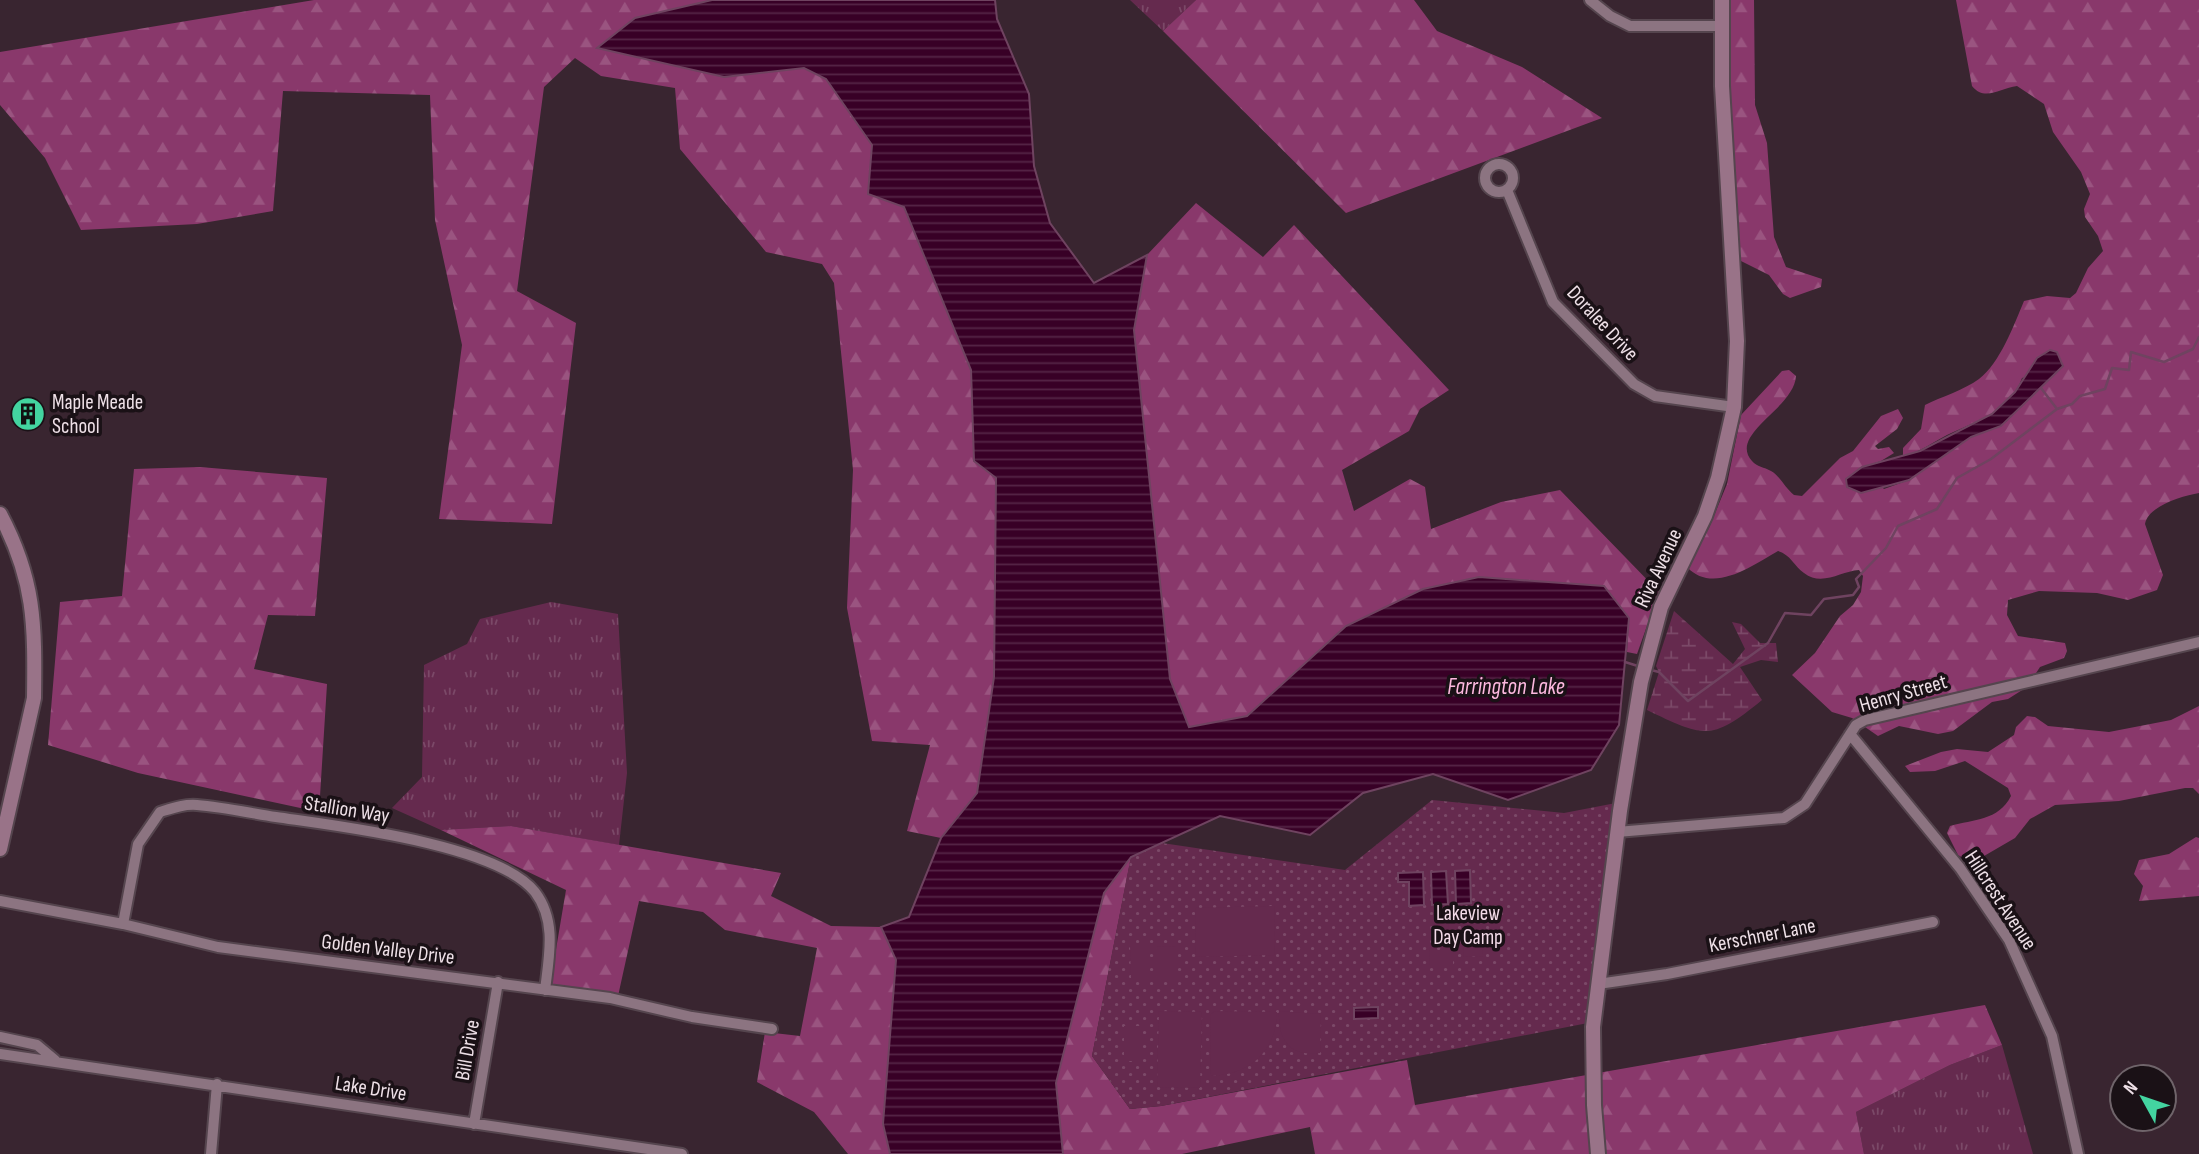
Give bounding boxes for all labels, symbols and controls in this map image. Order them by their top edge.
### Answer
street label: Doralee Drive [1562,281,1644,366]
place label: Maple Meade School [52,390,143,439]
building icon: Maple Meade School [9,395,47,433]
street label: Riva Avenue [1629,525,1688,612]
street label: Henry Street [1856,669,1950,718]
water label: Farrington Lake [1447,673,1565,701]
street label: Stallion Way [303,790,391,829]
street label: Hillcrest Avenue [1959,846,2042,955]
park label: Lakeview Day Camp [1433,901,1503,950]
street label: Kerschner Lane [1707,913,1818,958]
street label: Golden Valley Drive [320,929,456,970]
street label: Bill Drive [450,1018,485,1082]
north arrow [2108,1063,2178,1133]
street label: Lake Drive [333,1071,408,1106]
text: N [2119,1077,2143,1099]

